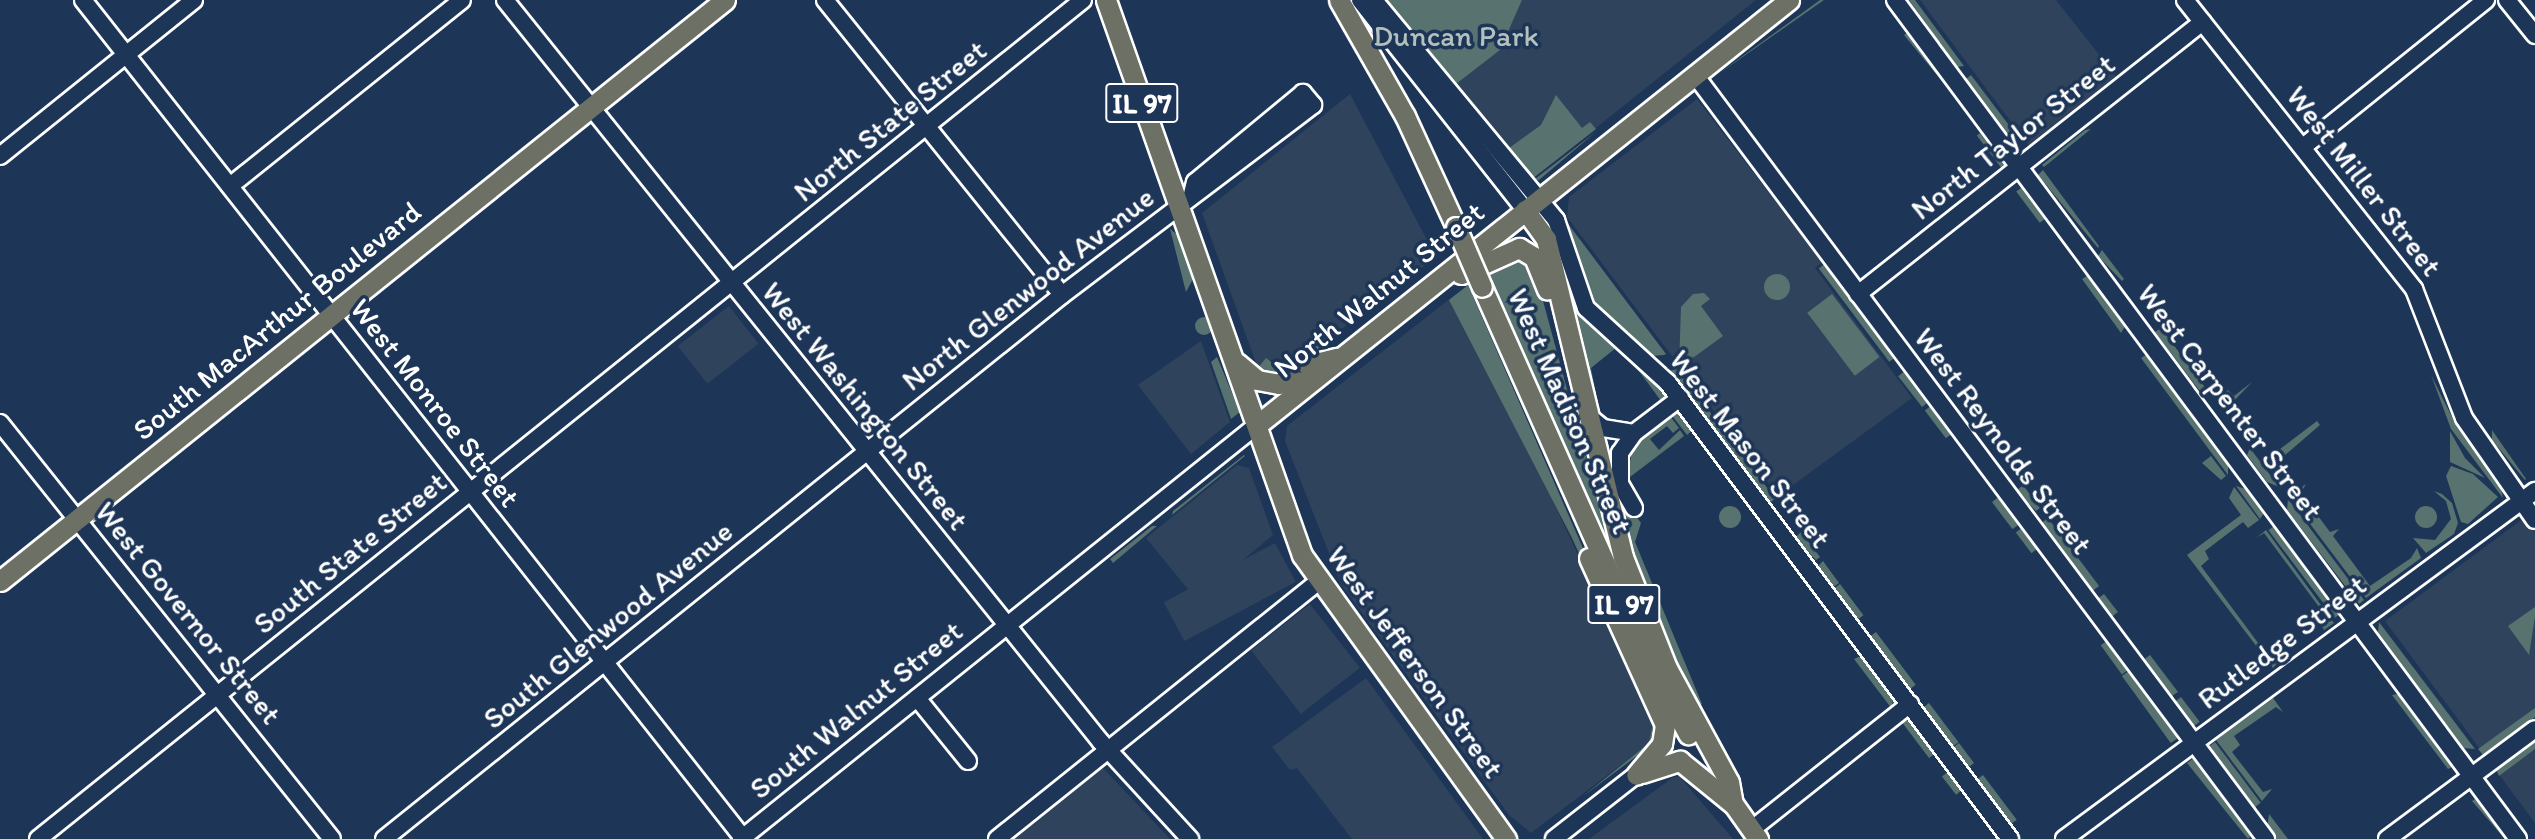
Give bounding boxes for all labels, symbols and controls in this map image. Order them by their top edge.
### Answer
park label: Duncan Park [1374,18,1538,54]
street label: North State Street [787,33,993,209]
street label: North Taylor Street [1905,47,2121,227]
road number: IL 97 [1105,78,1179,128]
street label: West Miller Street [2279,79,2449,283]
street label: North Glenwood Avenue [895,180,1161,398]
street label: South MacArthur Boulevard [126,194,428,448]
street label: North Walnut Street [1267,194,1491,386]
street label: West Washington Street [754,275,976,537]
street label: West Carpenter Street [2129,277,2331,527]
street label: West Madison Street [1500,282,1640,540]
street label: West Monroe Street [343,292,527,514]
street label: West Reynolds Street [1907,321,2099,561]
street label: West Mason Street [1662,343,1838,555]
street label: South State Street [246,464,454,642]
street label: West Governor Street [87,494,289,732]
street label: South Glenwood Avenue [476,514,740,736]
street label: West Jefferson Street [1318,539,1512,785]
street label: Rutledge Street [2191,567,2373,717]
road number: IL 97 [1587,580,1661,628]
street label: South Walnut Street [744,614,968,806]

